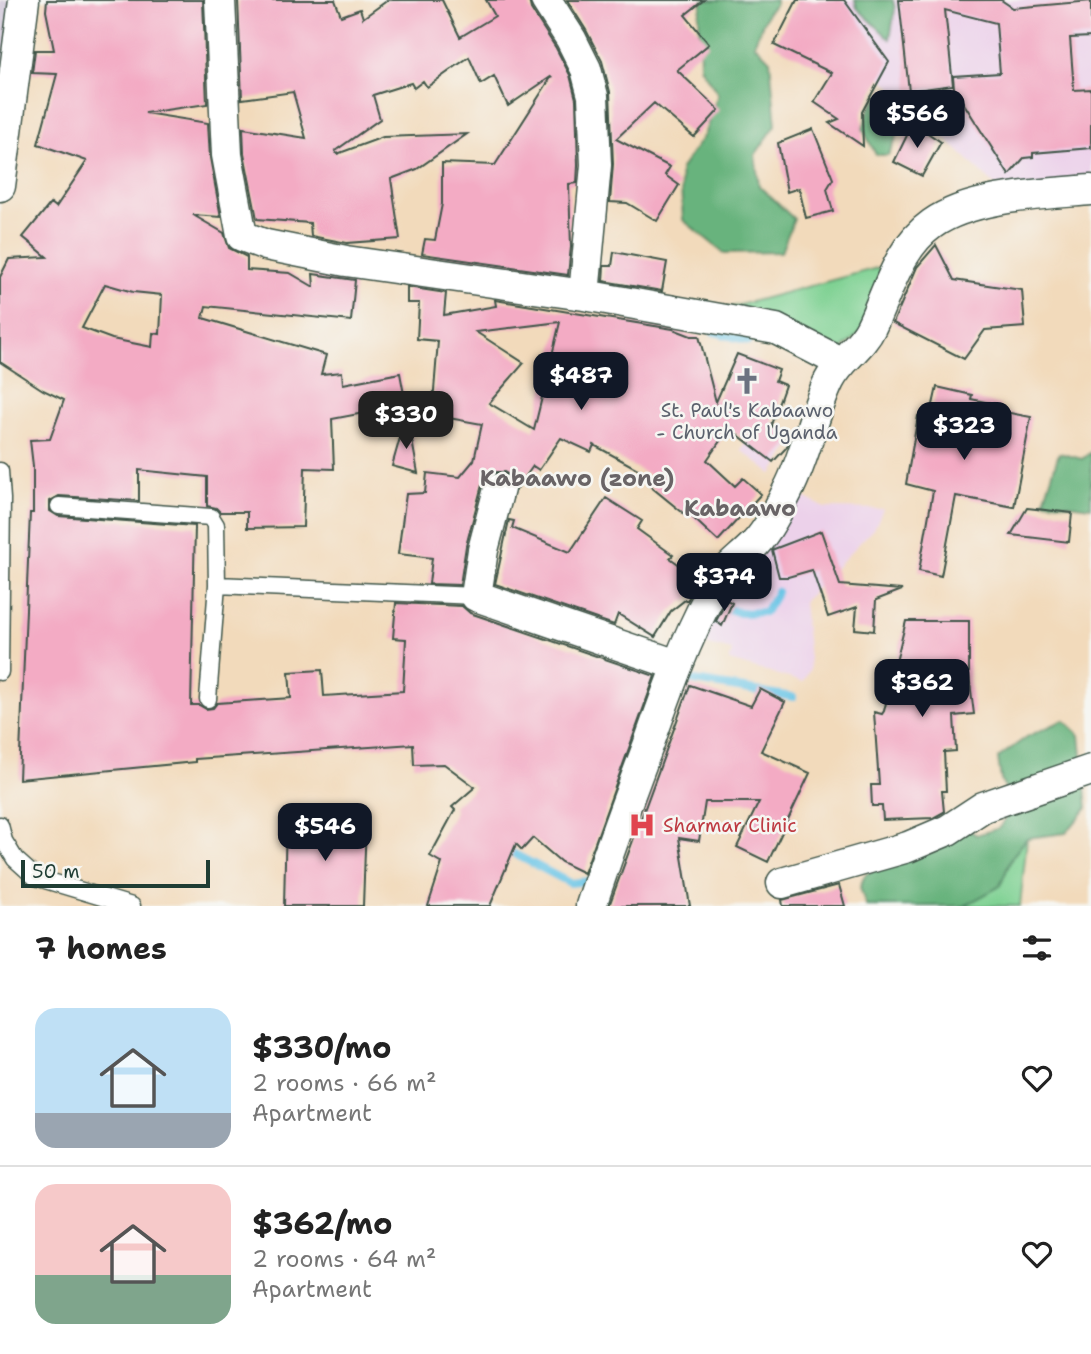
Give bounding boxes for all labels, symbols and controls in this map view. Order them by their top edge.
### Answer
pin: $566 [876,90,958,150]
text: $566 [886,98,948,128]
pin: $487 [540,352,622,412]
text: $487 [549,360,613,390]
church icon: St. Paul's Kabaawo - Church of Uganda [732,366,762,396]
pin: $330 [365,392,447,451]
place label: St. Paul's Kabaawo - Church of Uganda [656,398,838,445]
text: $330 [374,399,438,429]
pin: $323 [923,402,1005,462]
text: $323 [933,410,995,440]
district label: Kabaawo (zone) [480,463,674,493]
district label: Kabaawo [684,493,796,523]
pin: $374 [683,554,765,613]
text: $374 [693,561,755,591]
pin: $362 [881,660,963,719]
text: $362 [890,667,954,697]
pin: $546 [284,804,366,863]
hospital icon: Sharmar Clinic [627,810,657,840]
text: $546 [294,811,356,841]
place label: Sharmar Clinic [663,813,797,838]
scale bar [21,857,210,889]
text: 50 m [32,859,80,884]
text: 7 homes [35,928,167,969]
icon: filters [1018,929,1056,967]
text: $330/mo [252,1027,392,1068]
icon: home [91,1036,175,1120]
icon: heart [1018,1059,1056,1097]
text: 2 rooms · 66 m² [252,1068,437,1098]
text: Apartment [252,1098,372,1128]
text: $362/mo [252,1203,392,1244]
icon: home [91,1212,175,1296]
icon: heart [1018,1235,1056,1273]
text: 2 rooms · 64 m² [252,1244,436,1274]
text: Apartment [252,1274,372,1304]

